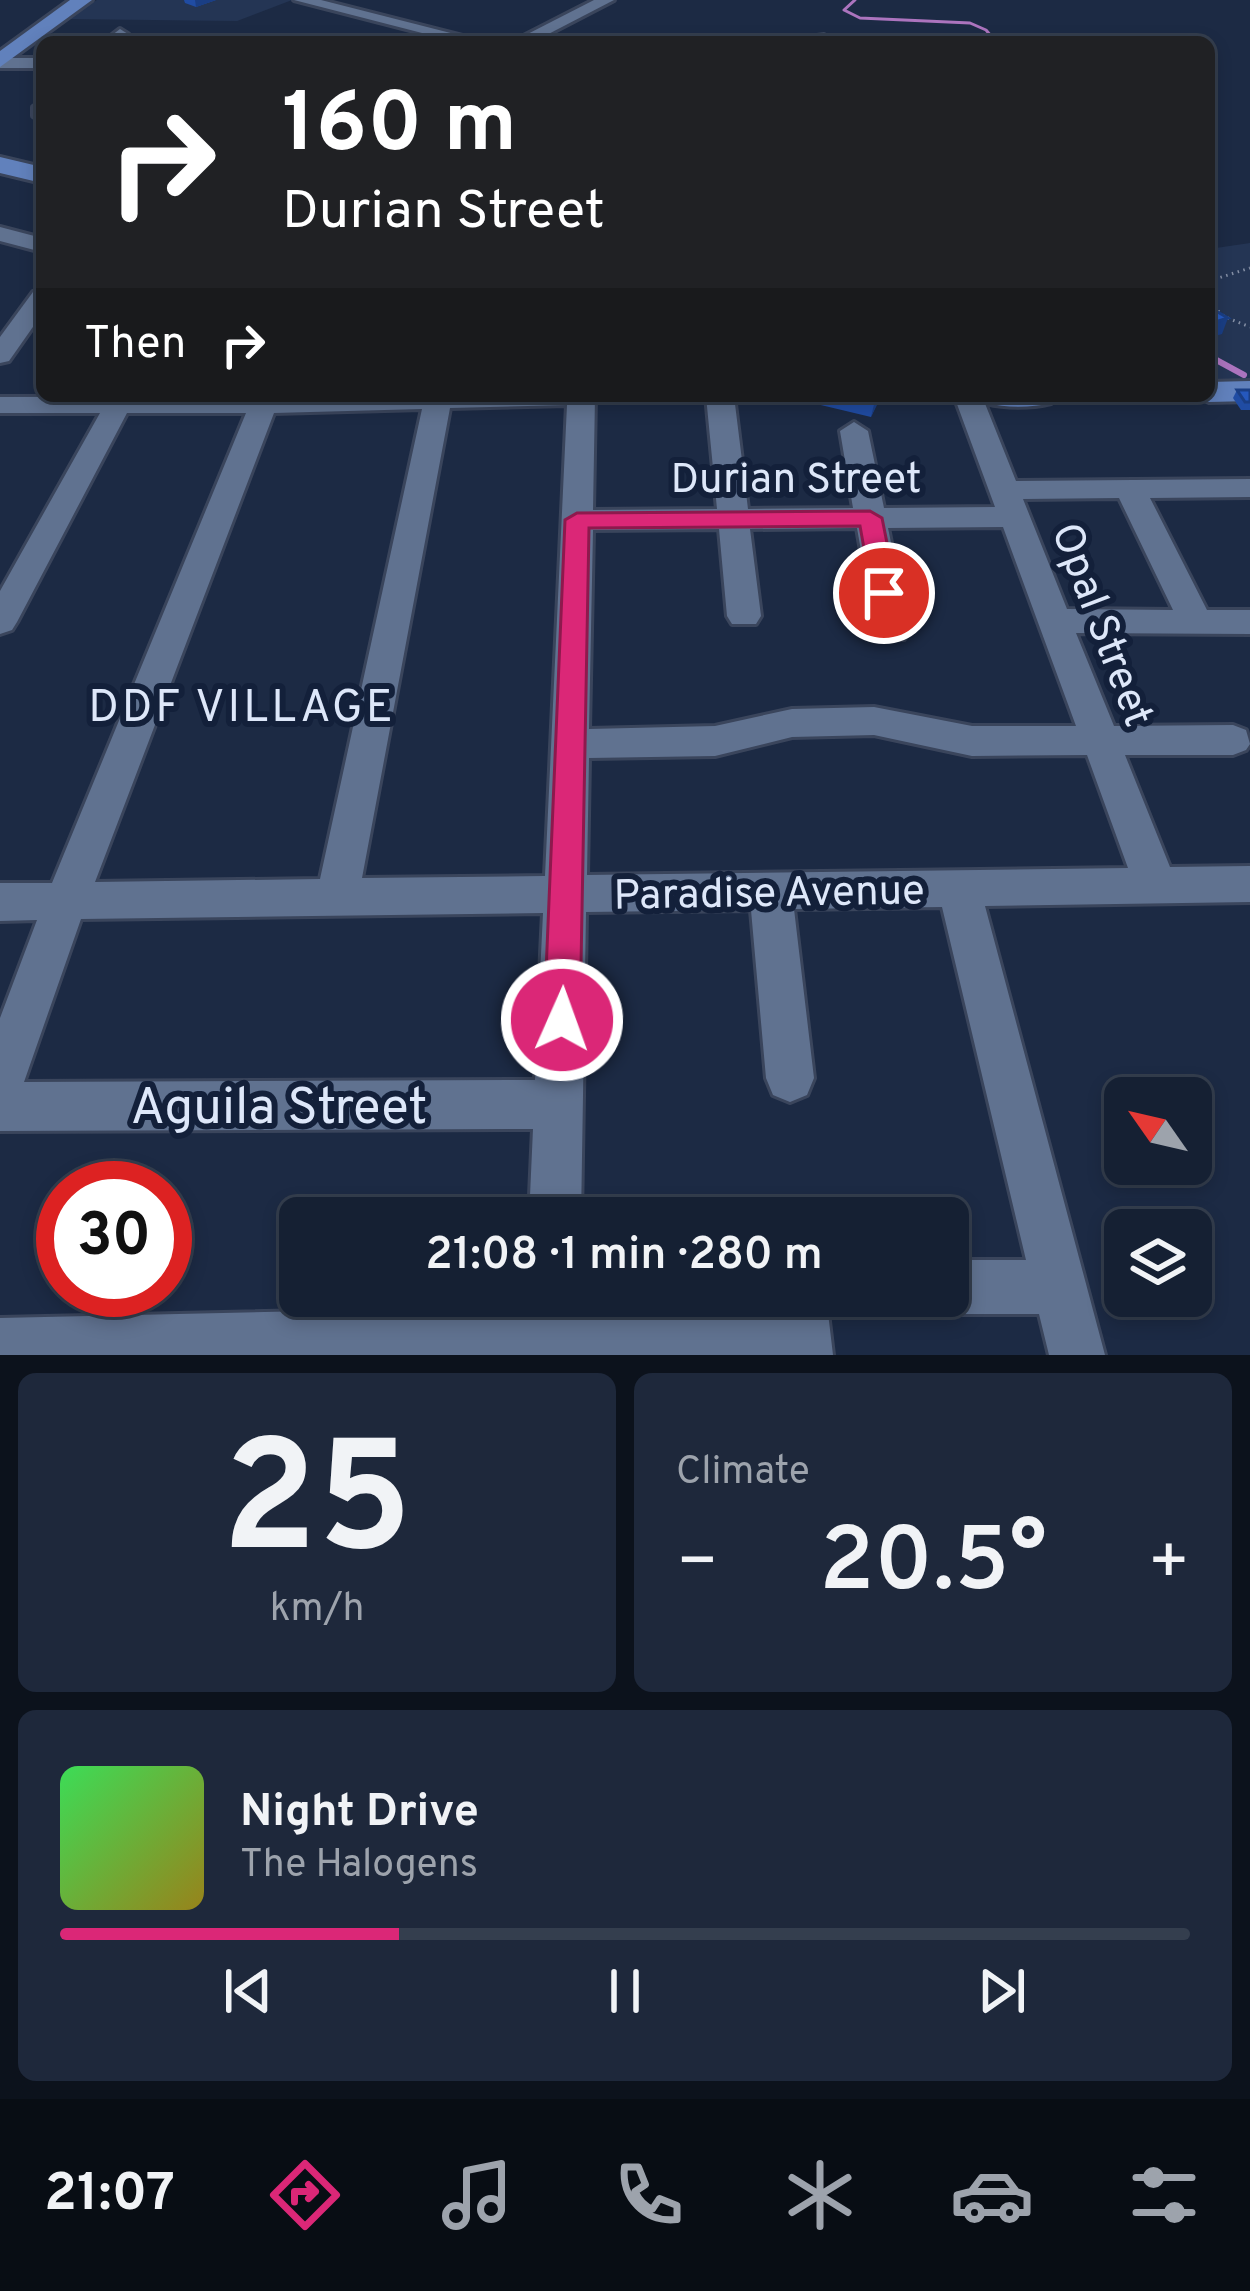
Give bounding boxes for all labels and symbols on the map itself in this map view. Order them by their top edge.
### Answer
street label: Durian Street [670,455,922,508]
street label: Opal Street [1037,516,1163,735]
pin [833,542,935,644]
district label: DDF VILLAGE [88,681,396,738]
street label: Paradise Avenue [613,866,925,925]
position arrow [499,957,625,1083]
north arrow [1104,1077,1212,1185]
street label: Aguila Street [130,1078,428,1143]
speed limit sign: 30 [36,1161,192,1317]

